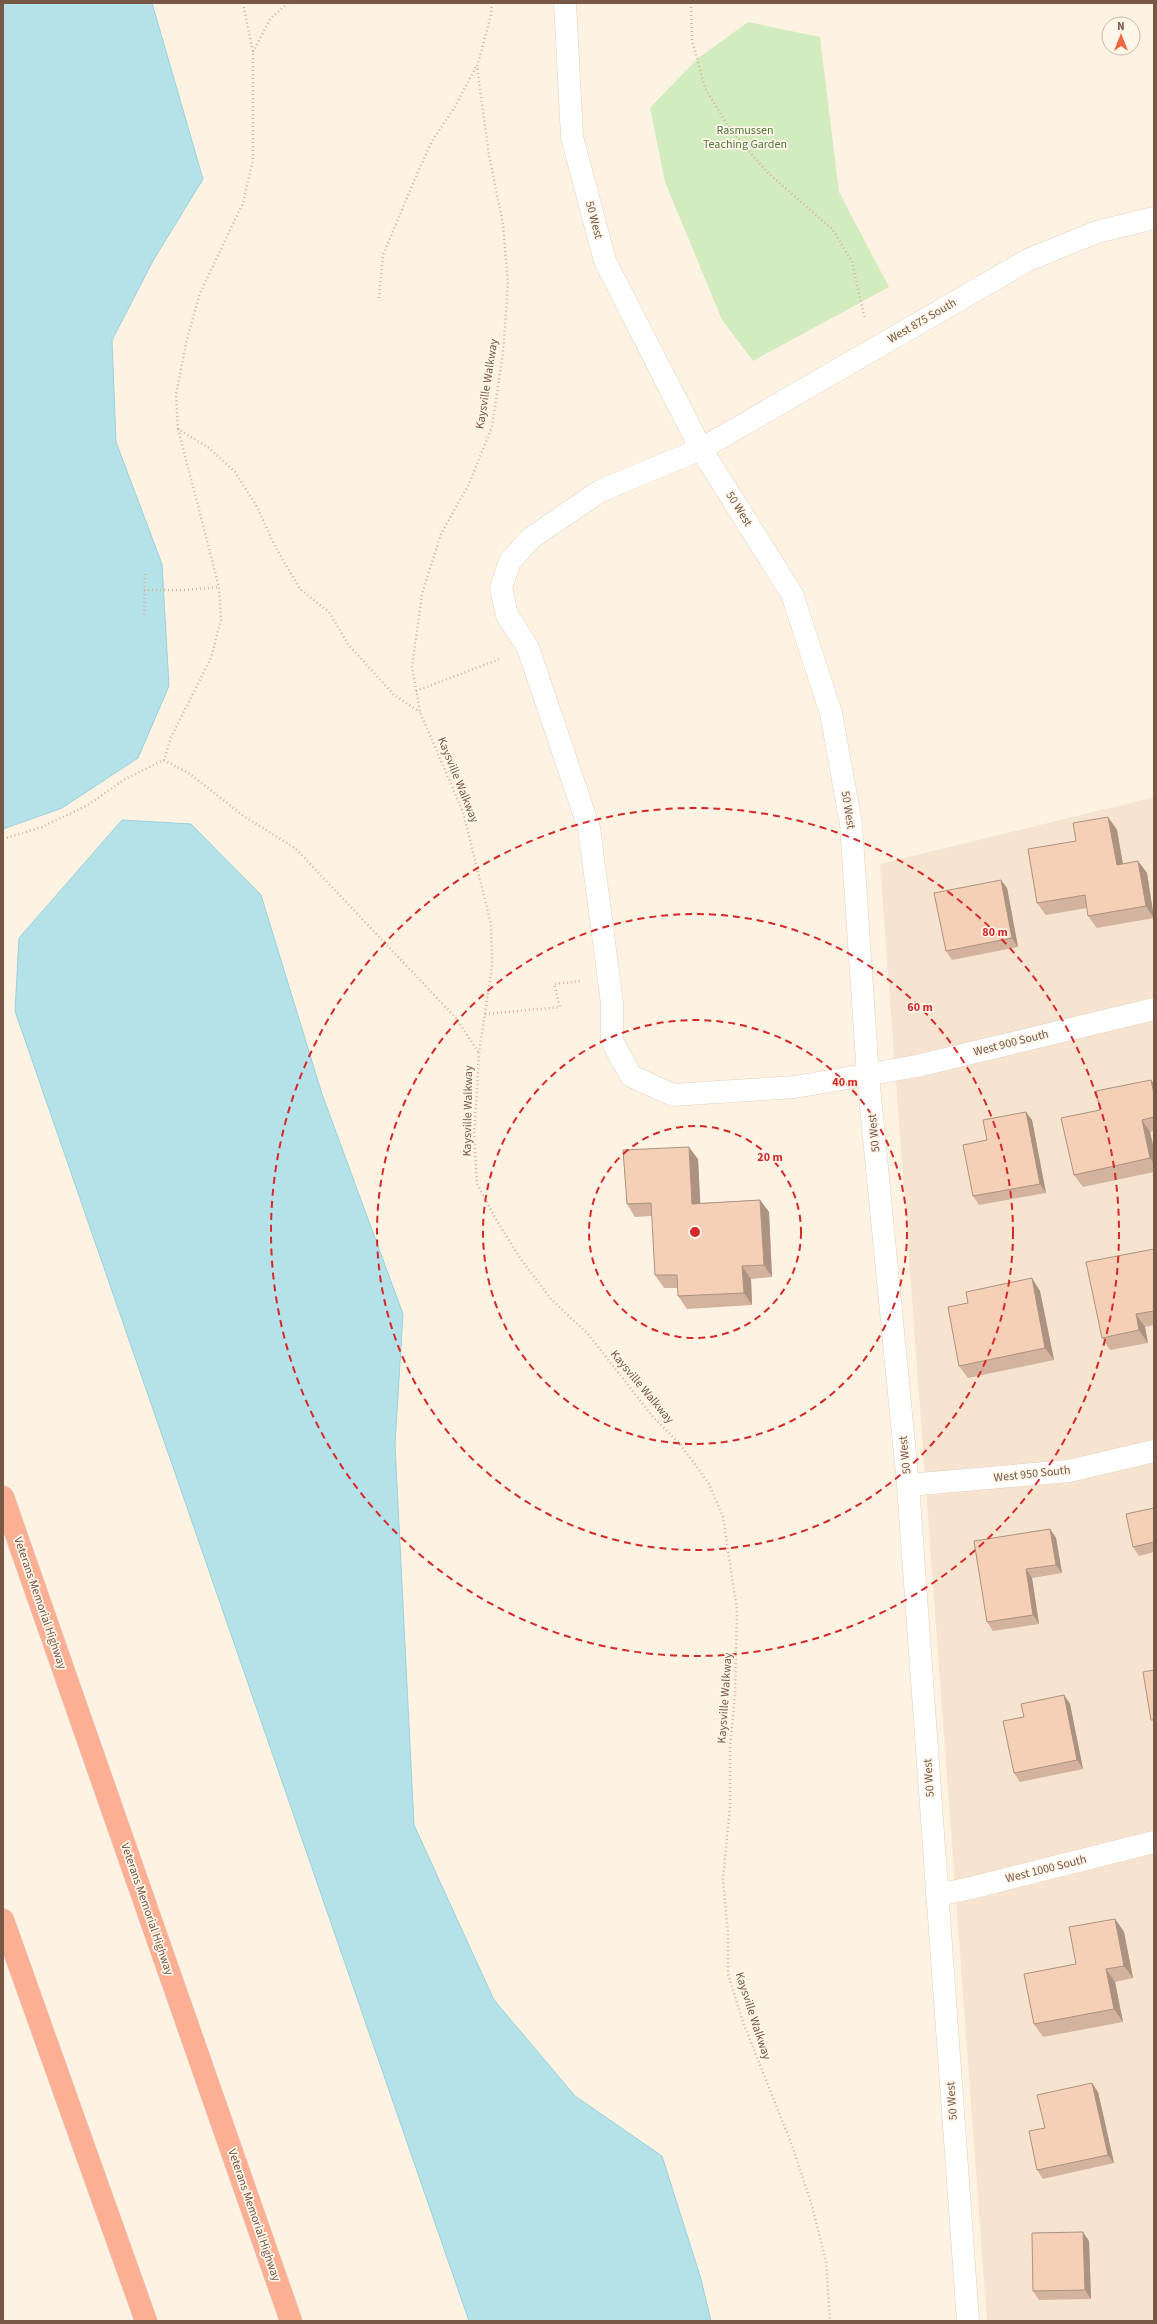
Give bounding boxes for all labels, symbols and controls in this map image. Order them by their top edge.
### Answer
north arrow [1101,16,1141,56]
text: N [1117,19,1125,34]
park label: Rasmussen Teaching Garden [703,122,787,153]
street label: 50 West [581,199,607,241]
street label: West 875 South [884,294,960,348]
street label: Kaysville Walkway [471,337,503,430]
street label: 50 West [722,488,756,530]
street label: Kaysville Walkway [433,735,483,826]
street label: 50 West [837,790,859,830]
text: 80 m [982,924,1008,941]
text: 60 m [907,999,933,1016]
street label: West 900 South [972,1025,1050,1061]
street label: Kaysville Walkway [459,1065,477,1157]
text: 40 m [832,1074,858,1091]
street label: 50 West [864,1113,884,1153]
text: 20 m [757,1149,783,1166]
centre of rings [688,1225,702,1239]
street label: Kaysville Walkway [606,1347,678,1428]
street label: 50 West [895,1435,915,1475]
street label: West 950 South [993,1462,1071,1486]
street label: Veterans Memorial Highway [9,1535,71,1672]
street label: Kaysville Walkway [713,1652,737,1744]
street label: 50 West [919,1758,939,1798]
street label: Veterans Memorial Highway [116,1841,178,1978]
street label: West 1000 South [1004,1851,1088,1887]
street label: Kaysville Walkway [731,1970,775,2062]
street label: 50 West [942,2081,962,2121]
street label: Veterans Memorial Highway [223,2147,285,2284]

